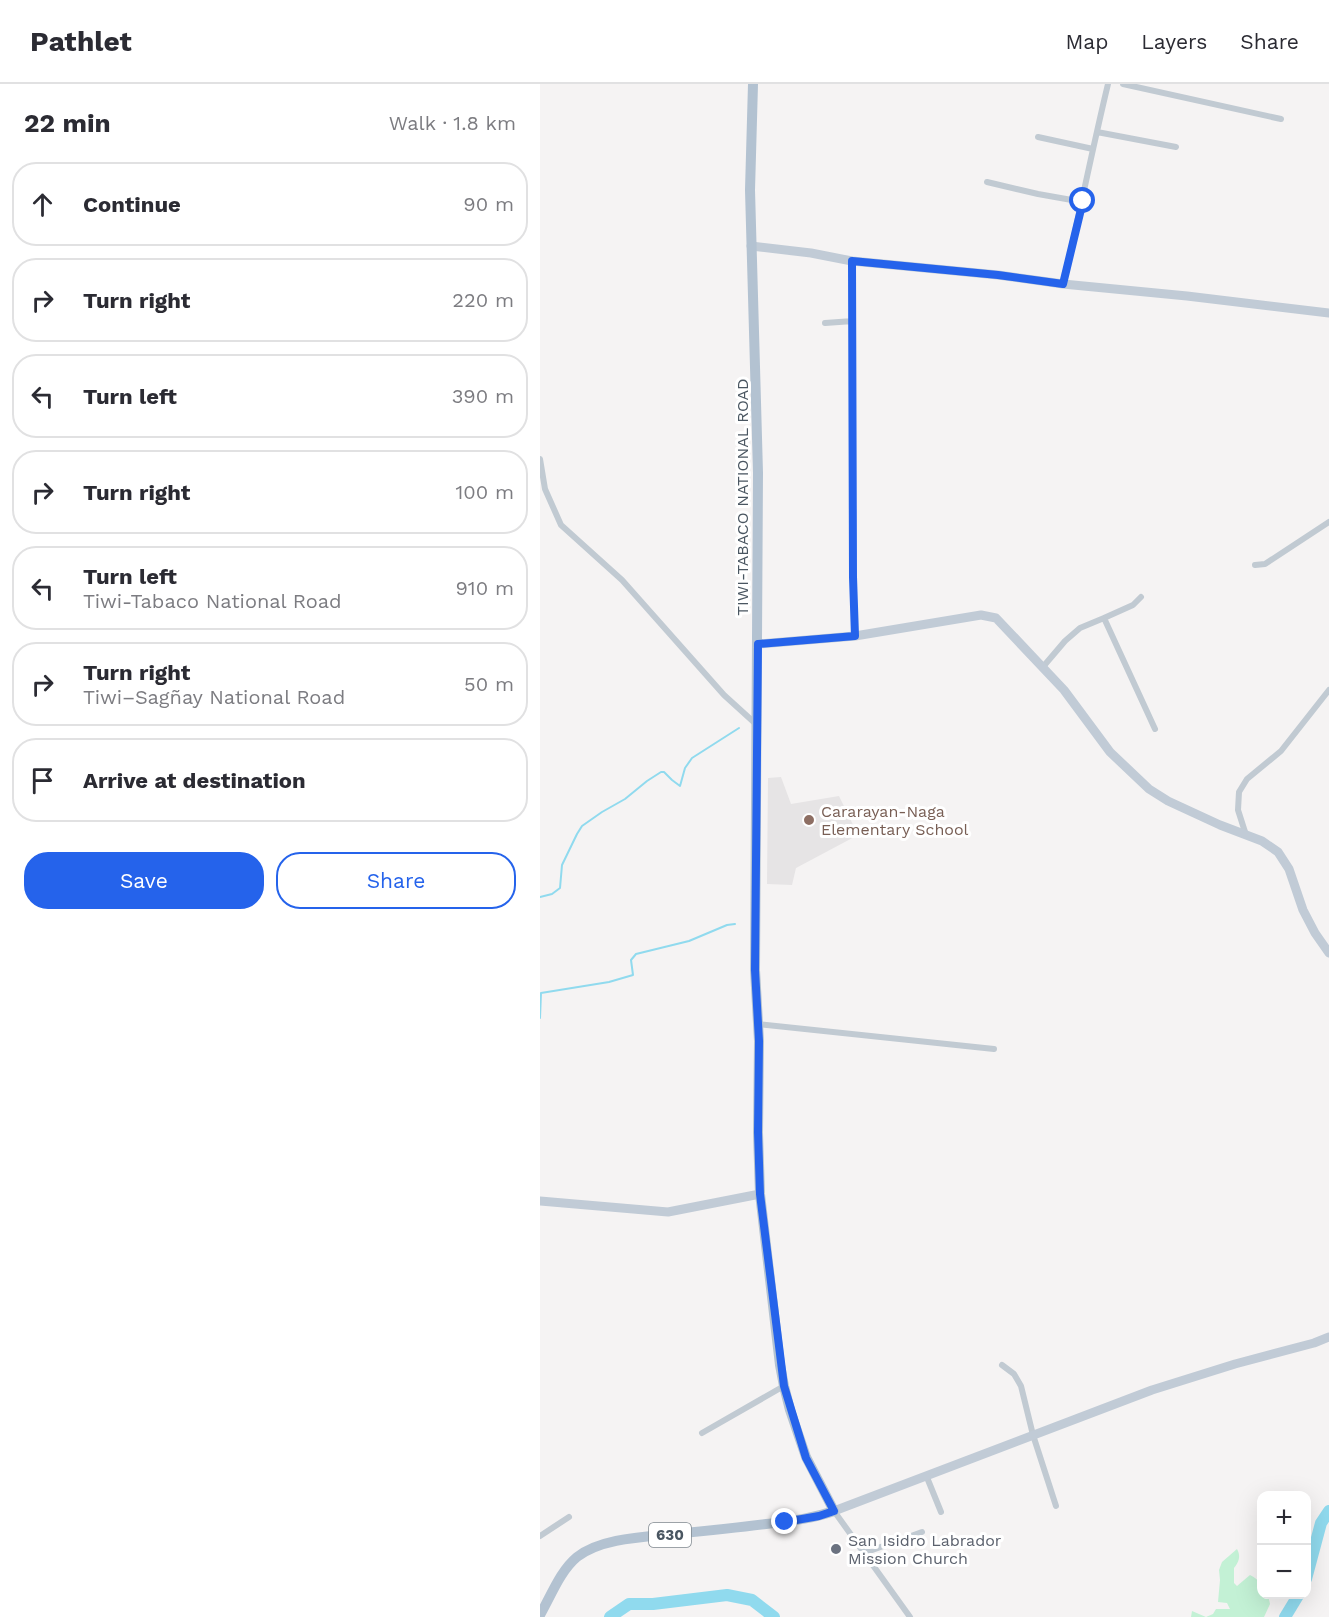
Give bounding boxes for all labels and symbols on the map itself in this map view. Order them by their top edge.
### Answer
route start [1069,187,1095,213]
street label: TIWI-TABACO NATIONAL ROAD [733,378,752,616]
place label: Cararayan-Naga Elementary School [821,802,969,839]
marker: Cararayan-Naga Elementary School [802,813,816,827]
route end [771,1508,797,1534]
road number: 630 [649,1523,691,1547]
place label: San Isidro Labrador Mission Church [848,1531,1002,1568]
marker: San Isidro Labrador Mission Church [829,1542,843,1556]

